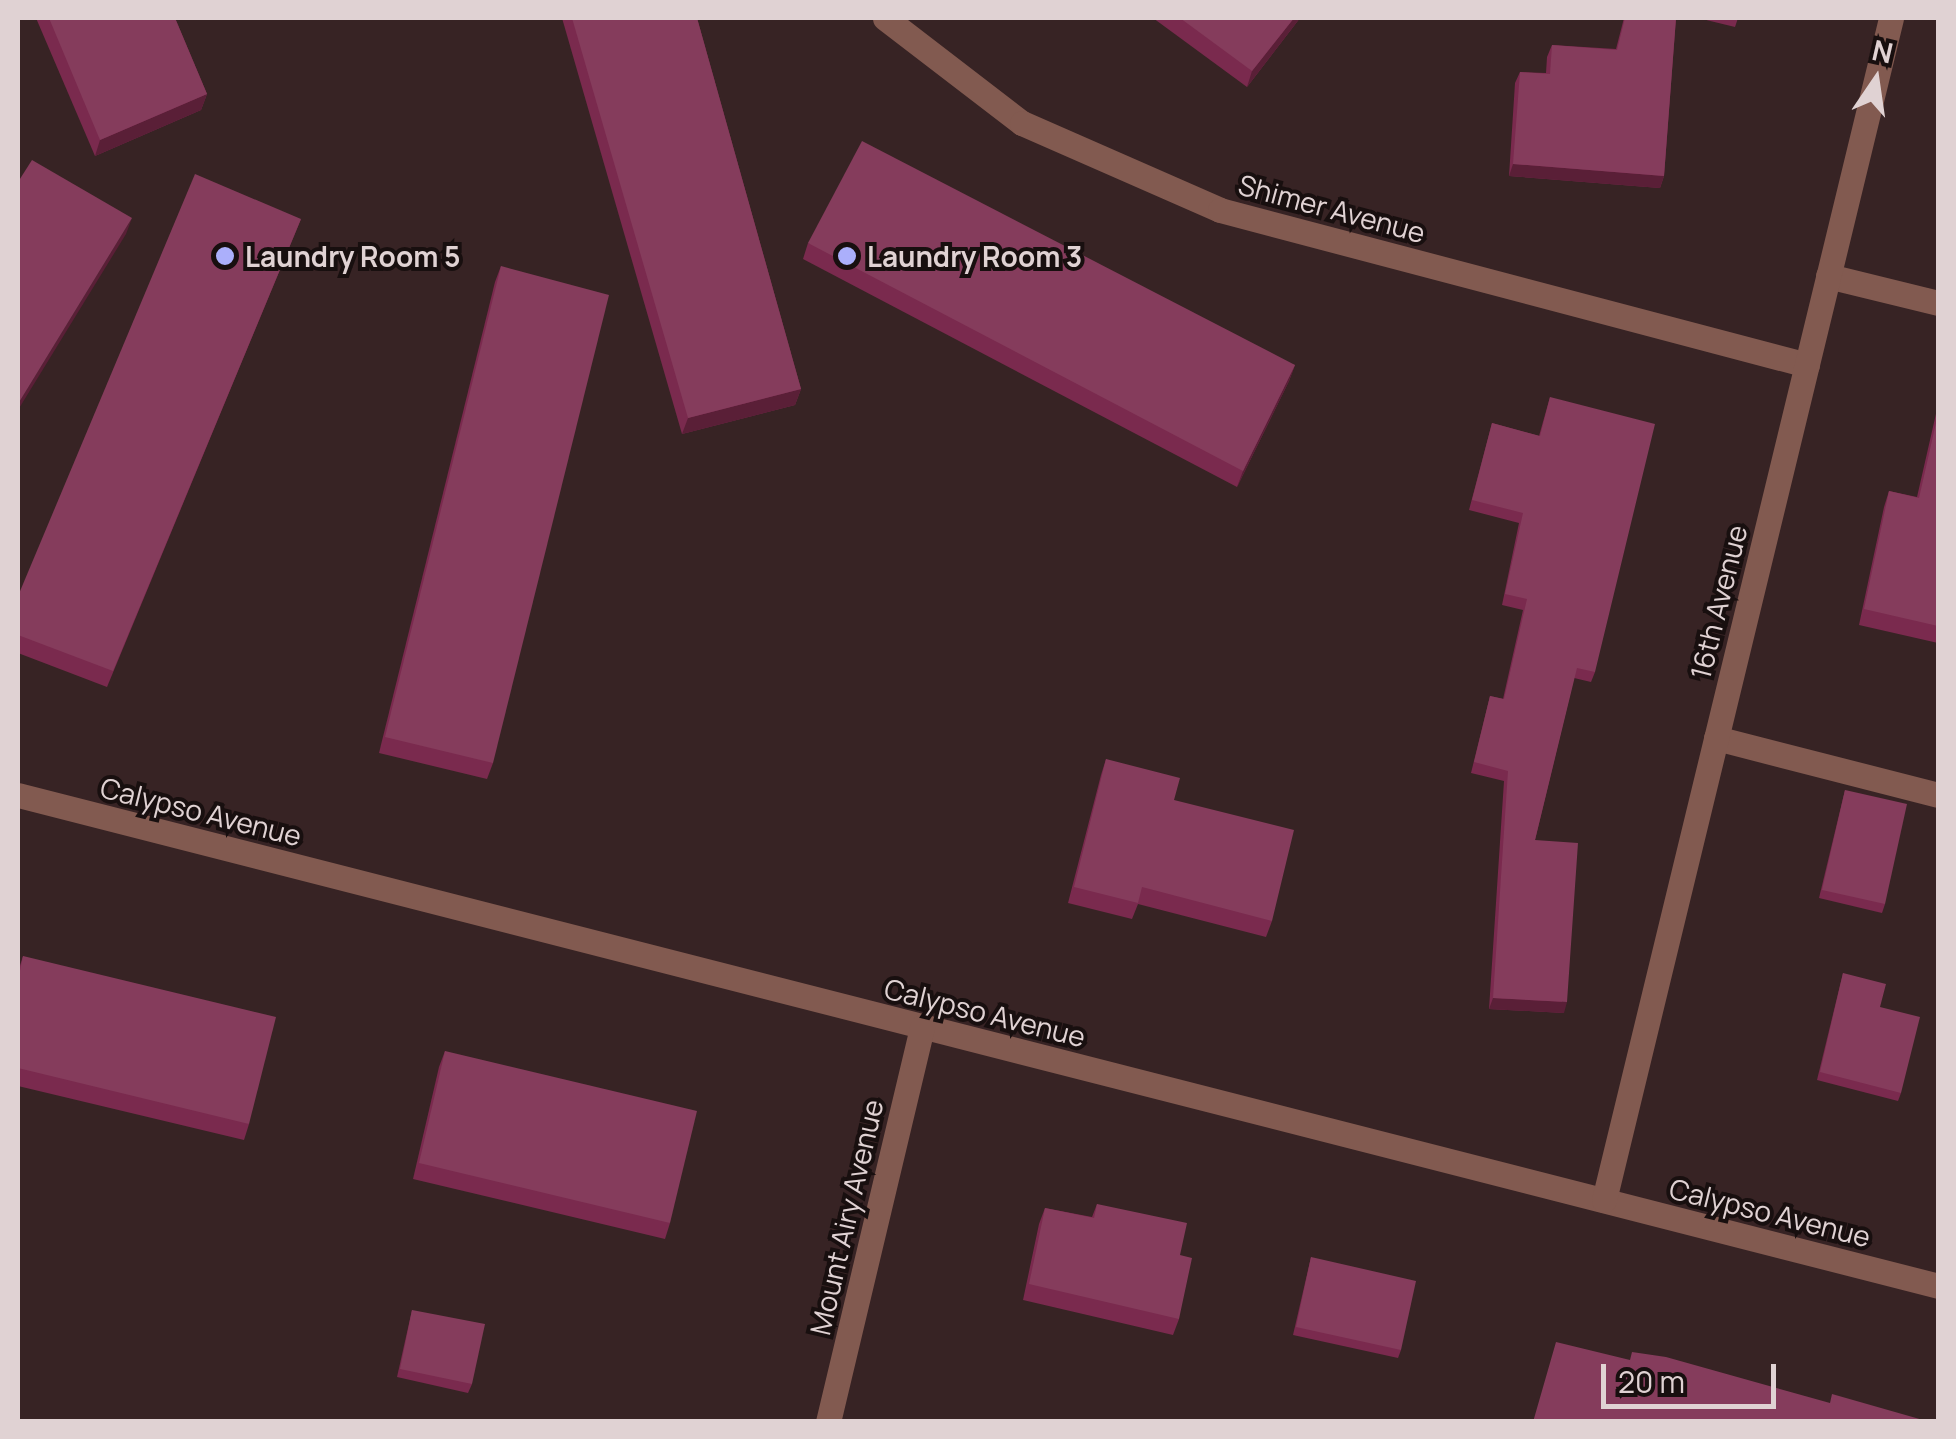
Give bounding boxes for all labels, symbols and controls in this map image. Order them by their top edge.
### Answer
north arrow [1826,30,1926,130]
text: N [1869,30,1897,72]
street label: Shimer Avenue [1235,167,1429,249]
place label: Laundry Room 5 [245,239,460,273]
place label: Laundry Room 3 [867,239,1082,273]
marker: Laundry Room 5 [214,245,236,267]
marker: Laundry Room 3 [836,245,858,267]
street label: 16th Avenue [1683,521,1753,683]
street label: Calypso Avenue [97,770,305,852]
street label: Calypso Avenue [881,971,1089,1053]
street label: Mount Airy Avenue [803,1096,889,1338]
street label: Calypso Avenue [1666,1171,1874,1253]
scale bar [1606,1344,1781,1406]
text: 20 m [1618,1361,1685,1402]

